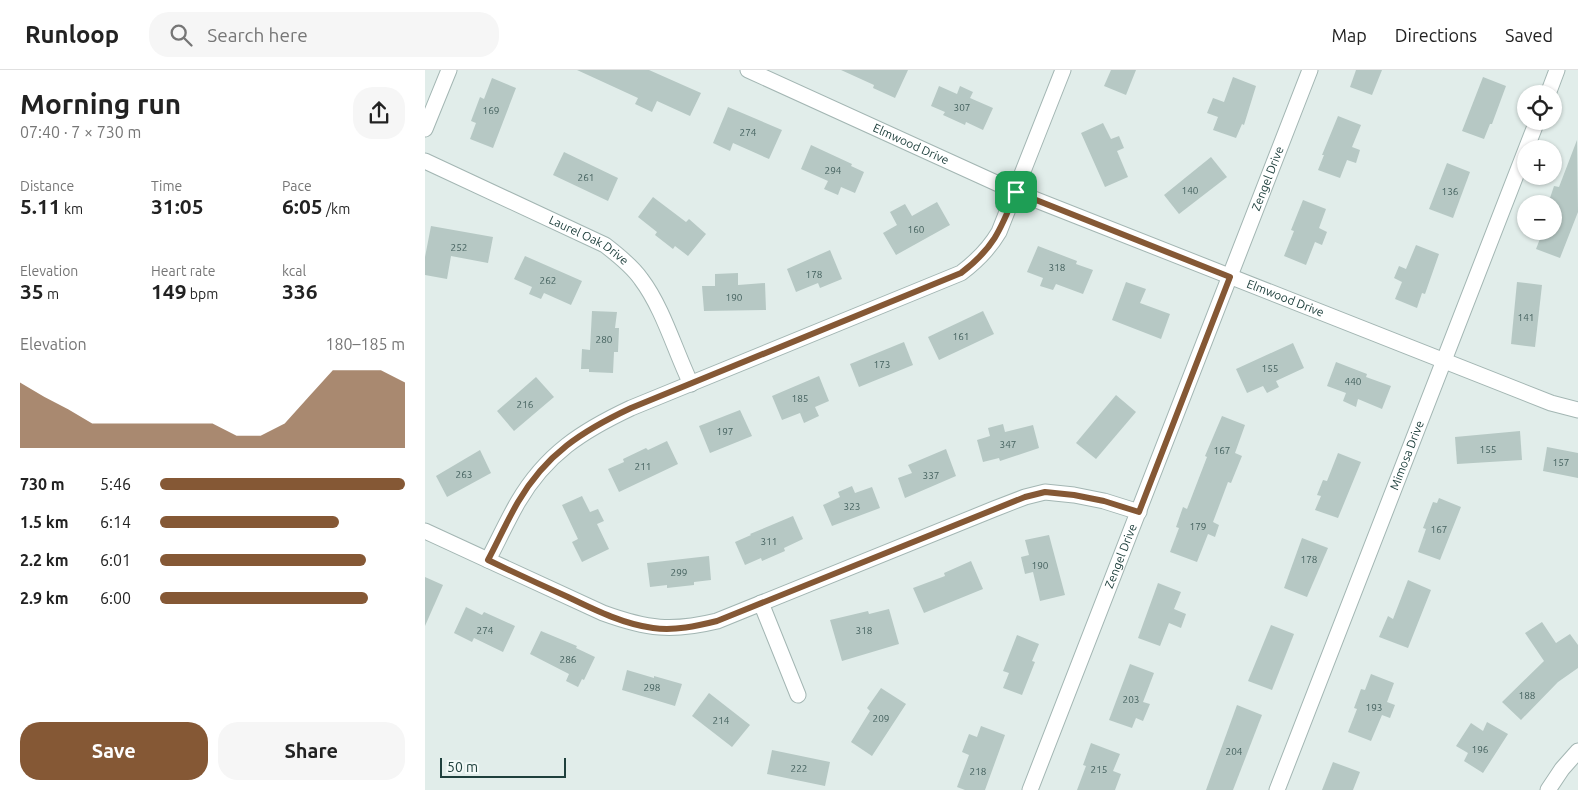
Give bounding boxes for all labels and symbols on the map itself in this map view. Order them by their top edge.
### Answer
house number: 307 [954,102,970,113]
house number: 169 [483,105,499,116]
street label: Elmwood Drive [871,121,951,167]
house number: 274 [740,127,757,138]
street label: Zengel Drive [1249,144,1286,213]
house number: 294 [825,165,842,176]
pin [995,171,1037,213]
house number: 261 [578,172,594,183]
house number: 140 [1182,185,1199,196]
house number: 136 [1442,186,1459,197]
street label: Laurel Oak Drive [547,213,631,267]
house number: 160 [908,224,925,235]
house number: 252 [451,242,467,253]
house number: 318 [1049,262,1066,273]
house number: 178 [806,269,823,280]
house number: 262 [540,275,556,286]
street label: Elmwood Drive [1245,277,1326,319]
house number: 190 [726,292,743,303]
house number: 141 [1518,312,1534,323]
house number: 161 [953,331,969,342]
house number: 280 [596,334,613,345]
house number: 173 [874,359,890,370]
house number: 155 [1262,363,1278,374]
house number: 440 [1345,376,1362,387]
house number: 185 [792,393,808,404]
house number: 216 [517,399,534,410]
street label: Mimosa Drive [1387,419,1426,492]
house number: 197 [717,426,733,437]
house number: 347 [1000,439,1016,450]
house number: 155 [1480,444,1496,455]
house number: 167 [1214,445,1230,456]
house number: 157 [1553,457,1569,468]
house number: 211 [635,461,651,472]
house number: 263 [456,469,472,480]
house number: 337 [923,470,939,481]
house number: 323 [844,501,860,512]
house number: 179 [1190,521,1206,532]
street label: Zengel Drive [1102,522,1139,590]
house number: 167 [1431,524,1447,535]
house number: 311 [761,536,777,547]
house number: 178 [1301,554,1318,565]
house number: 190 [1032,560,1049,571]
house number: 299 [671,567,687,578]
house number: 274 [477,625,494,636]
house number: 318 [856,625,873,636]
house number: 286 [560,654,577,665]
house number: 298 [644,682,661,693]
house number: 188 [1519,690,1536,701]
house number: 203 [1123,694,1139,705]
house number: 193 [1366,702,1382,713]
house number: 209 [873,713,889,724]
house number: 214 [713,715,730,726]
house number: 196 [1472,744,1489,755]
house number: 204 [1226,746,1243,757]
scale bar [440,755,566,778]
house number: 222 [791,763,807,774]
house number: 215 [1091,764,1107,775]
house number: 218 [970,766,987,777]

